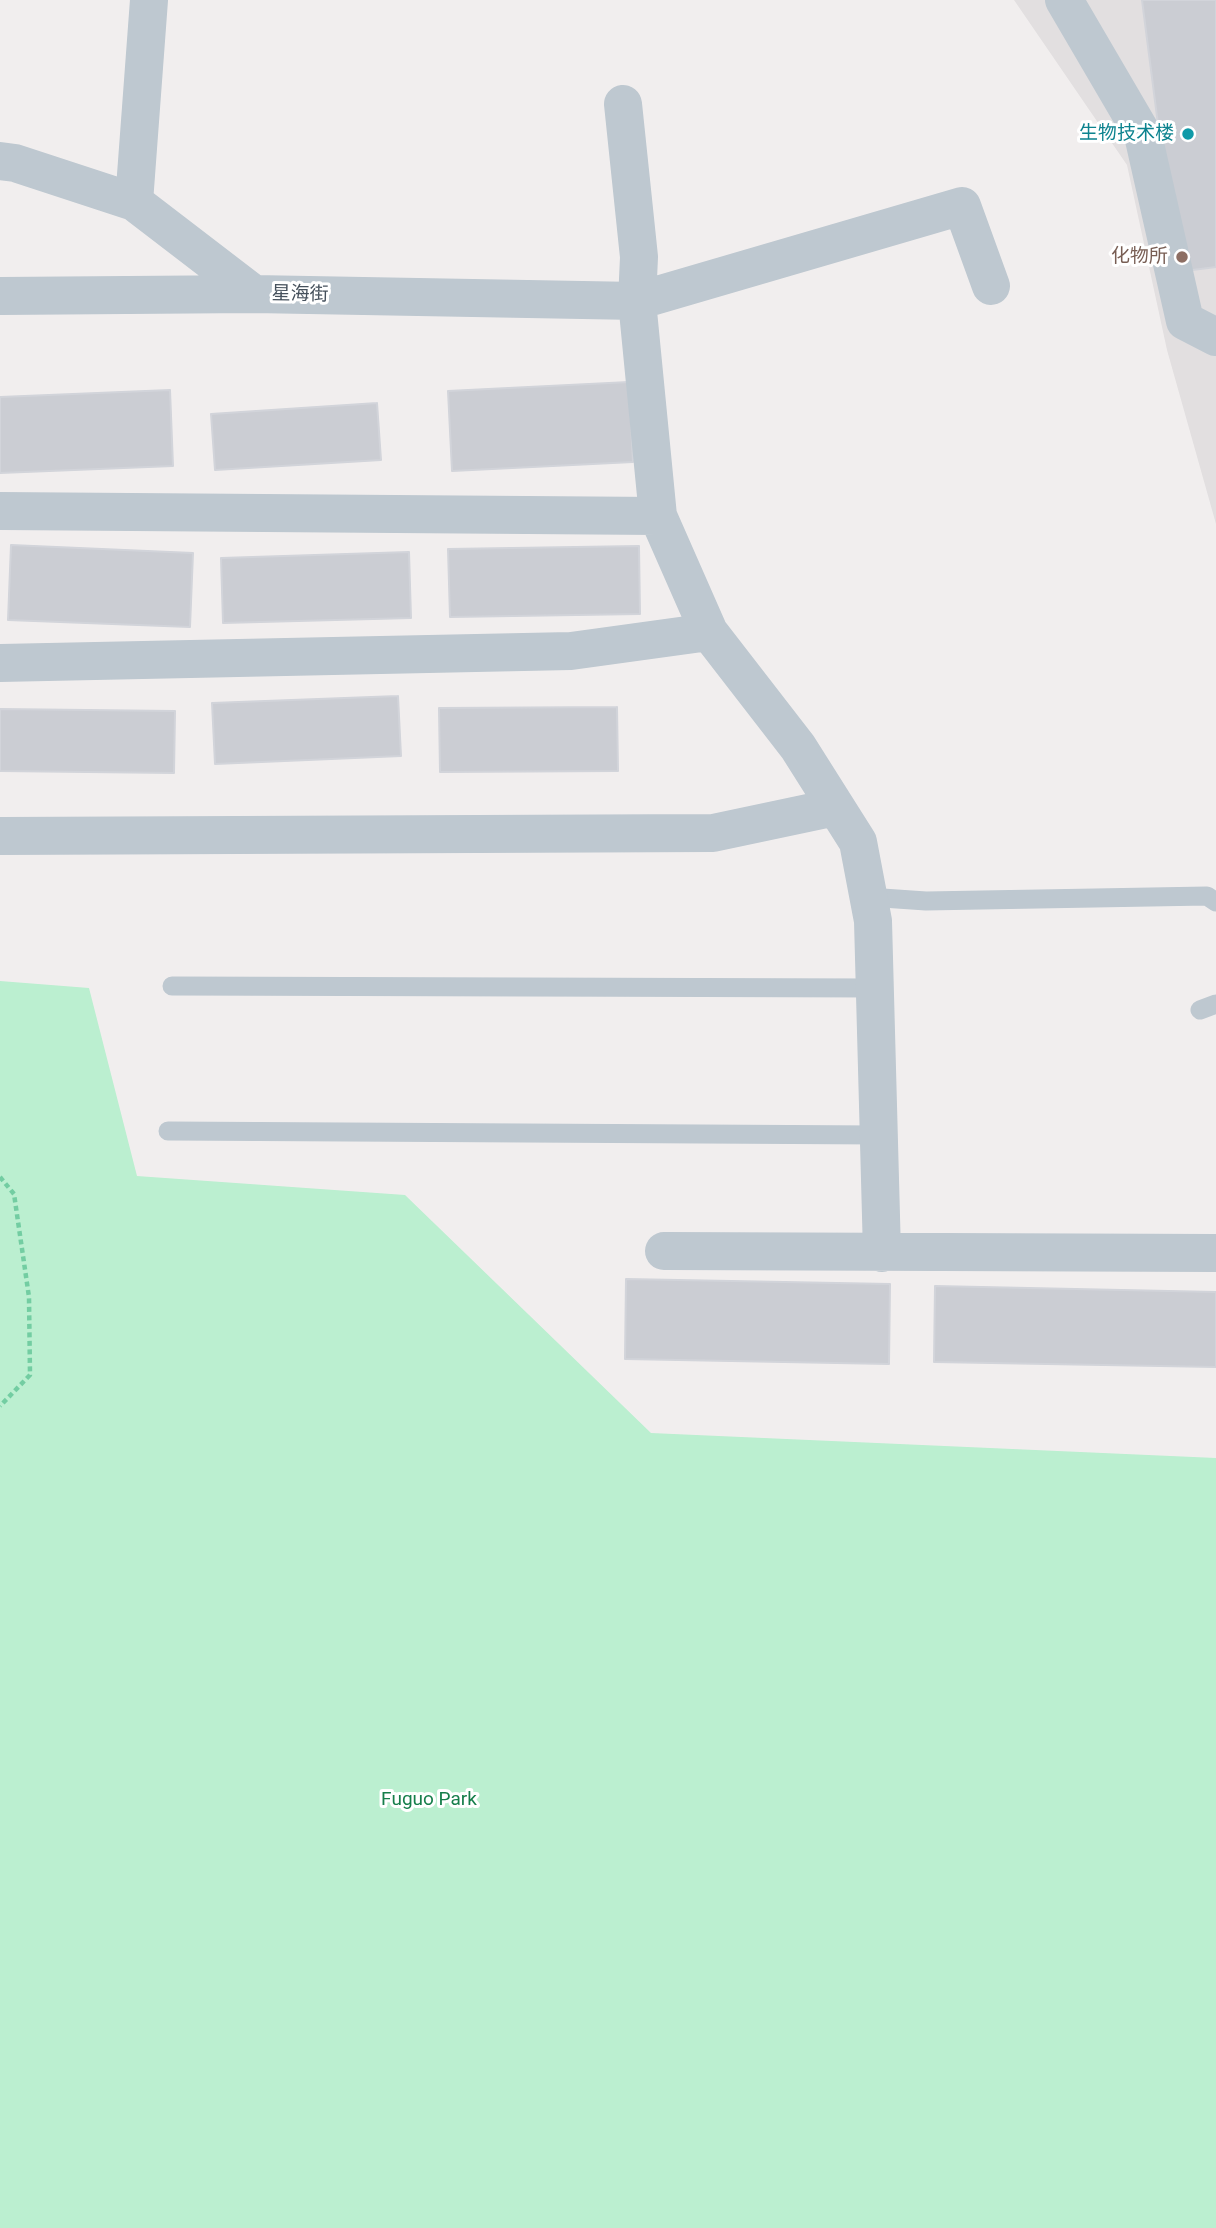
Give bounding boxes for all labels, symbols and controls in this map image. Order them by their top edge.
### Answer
place label: 生物技术楼 [1079,123,1174,145]
marker: 生物技术楼 [1180,126,1196,142]
place label: 化物所 [1111,246,1168,268]
marker: 化物所 [1174,249,1190,265]
street label: 星海街 [271,283,329,307]
park label: Fuguo Park [381,1789,477,1811]

